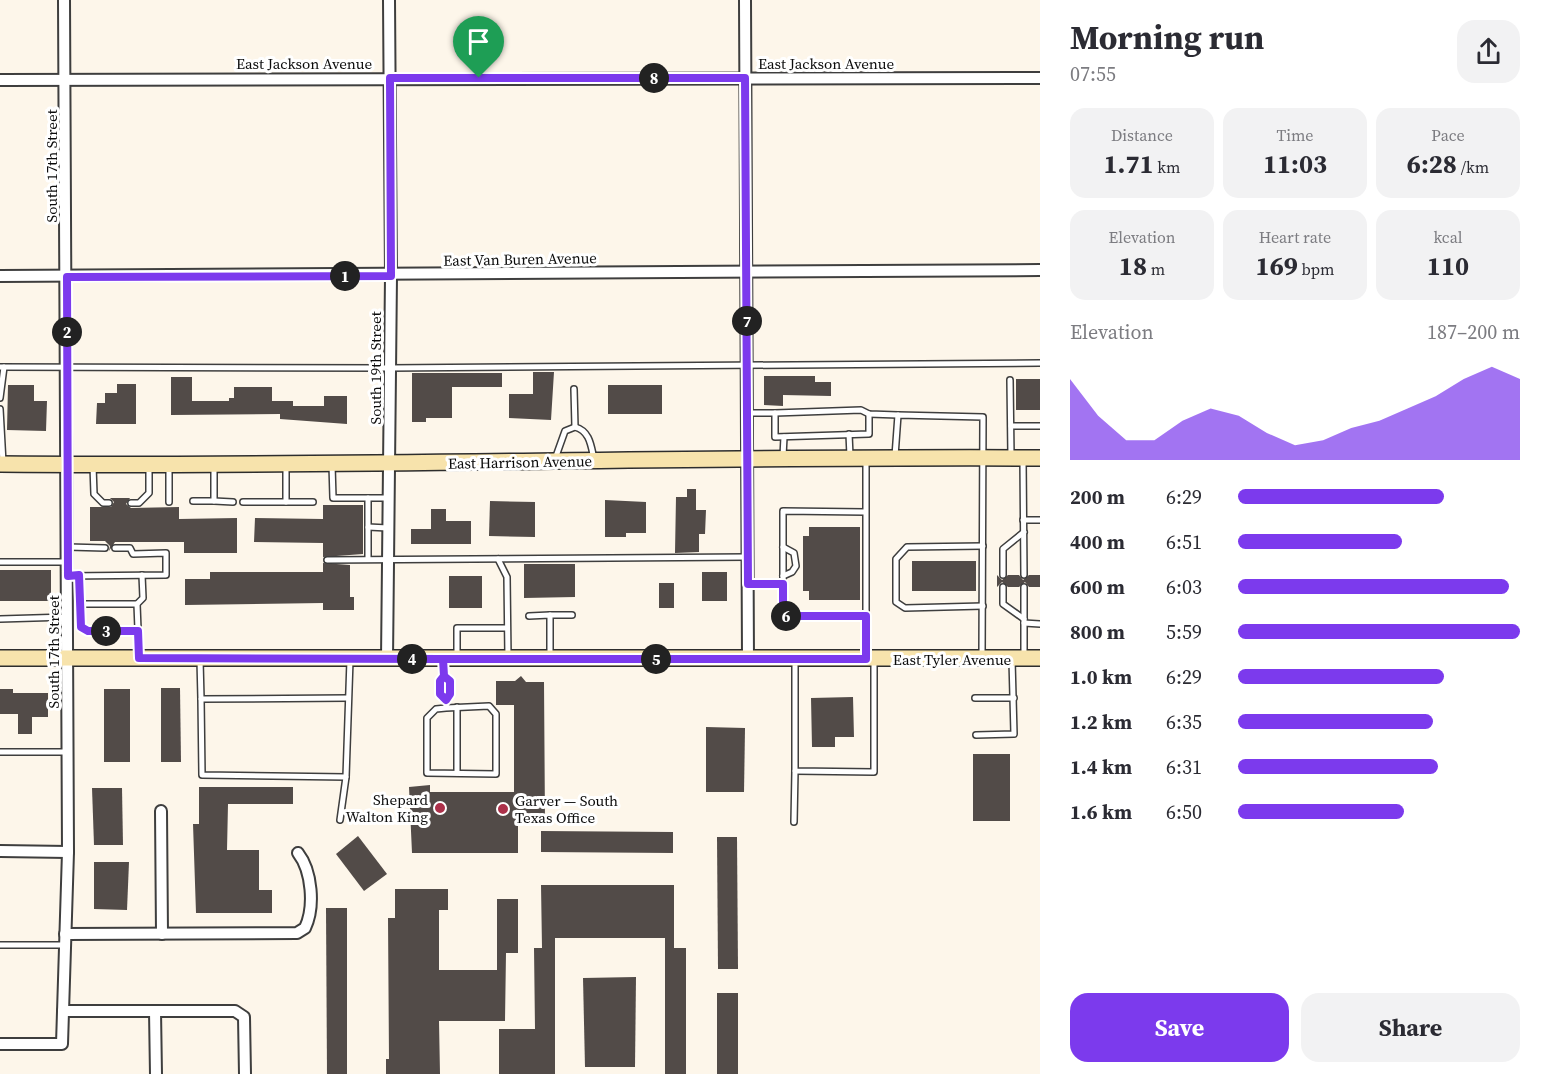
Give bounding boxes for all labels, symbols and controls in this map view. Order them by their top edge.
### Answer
text: Morning run [1070,15,1264,60]
pin [453,16,504,78]
button: share [1457,20,1520,83]
icon: arrive [462,25,495,58]
street label: East Jackson Avenue [236,53,372,74]
street label: East Jackson Avenue [758,53,894,74]
text: 07:55 [1070,60,1116,88]
pin: 8 [639,63,669,93]
text: 8 [650,67,658,89]
street label: South 17th Street [41,109,62,223]
text: Distance [1111,124,1173,146]
text: Time [1276,124,1314,146]
text: Pace [1431,124,1465,146]
text: 1.71 [1104,146,1154,182]
text: 11:03 [1263,146,1327,182]
text: 6:28 [1407,146,1457,182]
text: km [1154,156,1180,178]
text: /km [1457,156,1489,178]
text: Elevation [1109,226,1175,248]
text: Heart rate [1259,226,1331,248]
text: kcal [1433,226,1463,248]
street label: East Van Buren Avenue [443,247,597,271]
text: 18 [1119,248,1147,284]
text: 169 [1256,248,1298,284]
text: 110 [1427,248,1469,284]
text: m [1147,258,1165,280]
text: bpm [1298,258,1334,280]
pin: 1 [330,261,360,291]
text: 1 [341,265,349,287]
pin: 7 [732,306,762,336]
text: 7 [743,310,751,332]
street label: South 19th Street [365,311,386,425]
pin: 2 [52,317,82,347]
text: Elevation [1070,318,1154,346]
text: 187–200 m [1427,318,1520,346]
text: 2 [63,321,71,343]
street label: East Harrison Avenue [448,450,593,474]
text: 200 m [1070,483,1125,511]
text: 6:29 [1166,483,1202,511]
text: 400 m [1070,528,1125,556]
text: 6:51 [1166,528,1202,556]
text: 600 m [1070,573,1125,601]
text: 6:03 [1166,573,1202,601]
street label: South 17th Street [43,595,64,709]
pin: 6 [771,601,801,631]
text: 6 [782,605,790,627]
pin: 3 [91,616,121,646]
text: 800 m [1070,618,1125,646]
text: 5:59 [1166,618,1202,646]
text: 3 [102,620,110,642]
pin: 4 [397,644,427,674]
pin: 5 [641,644,671,674]
text: 4 [408,648,416,670]
text: 5 [652,648,660,670]
street label: East Tyler Avenue [893,649,1011,670]
text: 1.0 km [1070,663,1132,691]
text: 6:29 [1166,663,1202,691]
text: 1.2 km [1070,708,1132,736]
text: 6:35 [1166,708,1202,736]
text: 1.4 km [1070,753,1132,781]
text: 6:31 [1166,753,1202,781]
place label: Shepard Walton King [345,789,428,827]
place label: Garver — South Texas Office [515,790,618,828]
text: 1.6 km [1070,798,1132,826]
text: 6:50 [1166,798,1202,826]
marker: Shepard Walton King [433,801,447,815]
marker: Garver — South Texas Office [496,802,510,816]
button: Save [1070,993,1289,1062]
button: Share [1301,993,1520,1062]

